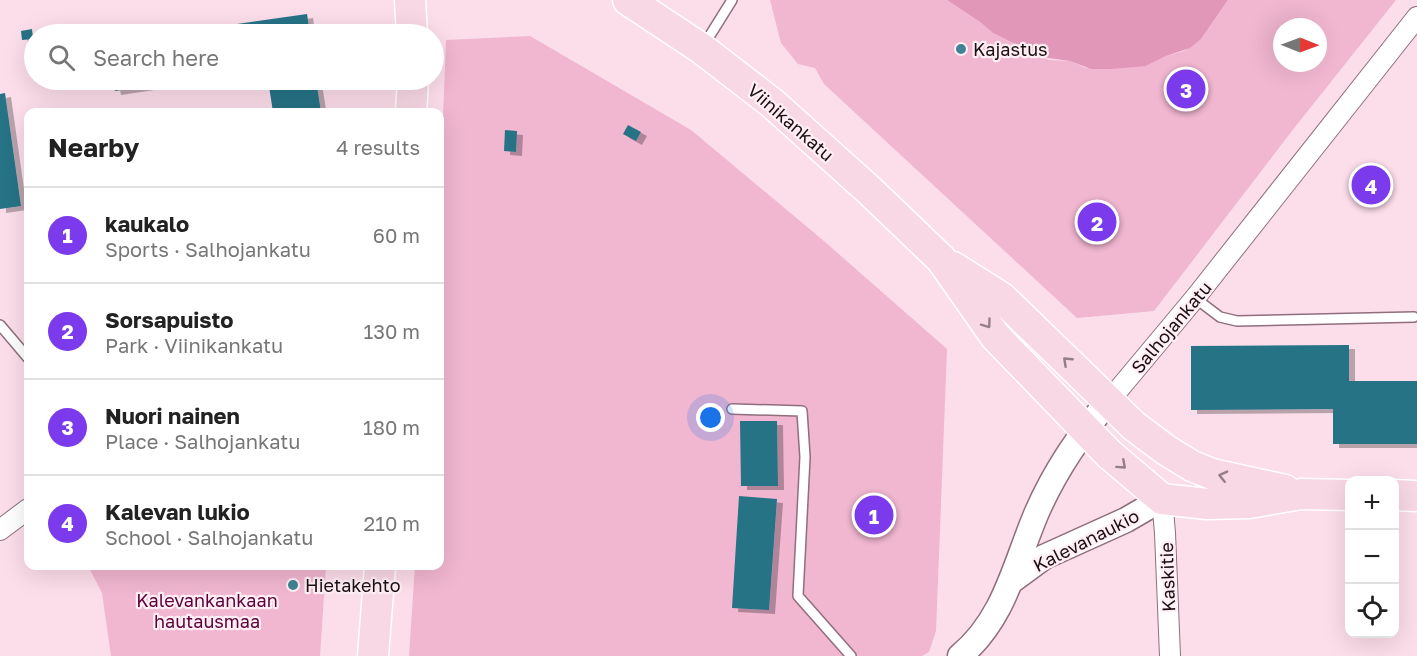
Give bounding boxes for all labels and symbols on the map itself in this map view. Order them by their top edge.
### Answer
north arrow [1273,18,1327,72]
place label: Kajastus [973,38,1048,60]
marker: Kajastus [954,42,968,56]
pin: 3 [1166,66,1206,112]
street label: Viinikankatu [743,79,839,165]
pin: 4 [1352,162,1390,207]
pin: 2 [1078,200,1116,244]
street label: Salhojankatu [1126,276,1216,378]
one-way arrow [980,318,991,329]
one-way arrow [1063,357,1074,368]
your location [696,403,725,432]
one-way arrow [1115,458,1125,469]
one-way arrow [1218,471,1228,484]
pin: 1 [854,492,894,538]
street label: Kalevanaukio [1029,504,1143,576]
street label: Kaskitie [1155,542,1179,612]
place label: Hietakehto [305,574,400,596]
marker: Hietakehto [286,578,300,592]
park label: Kalevankankaan hautausmaa [136,589,278,632]

